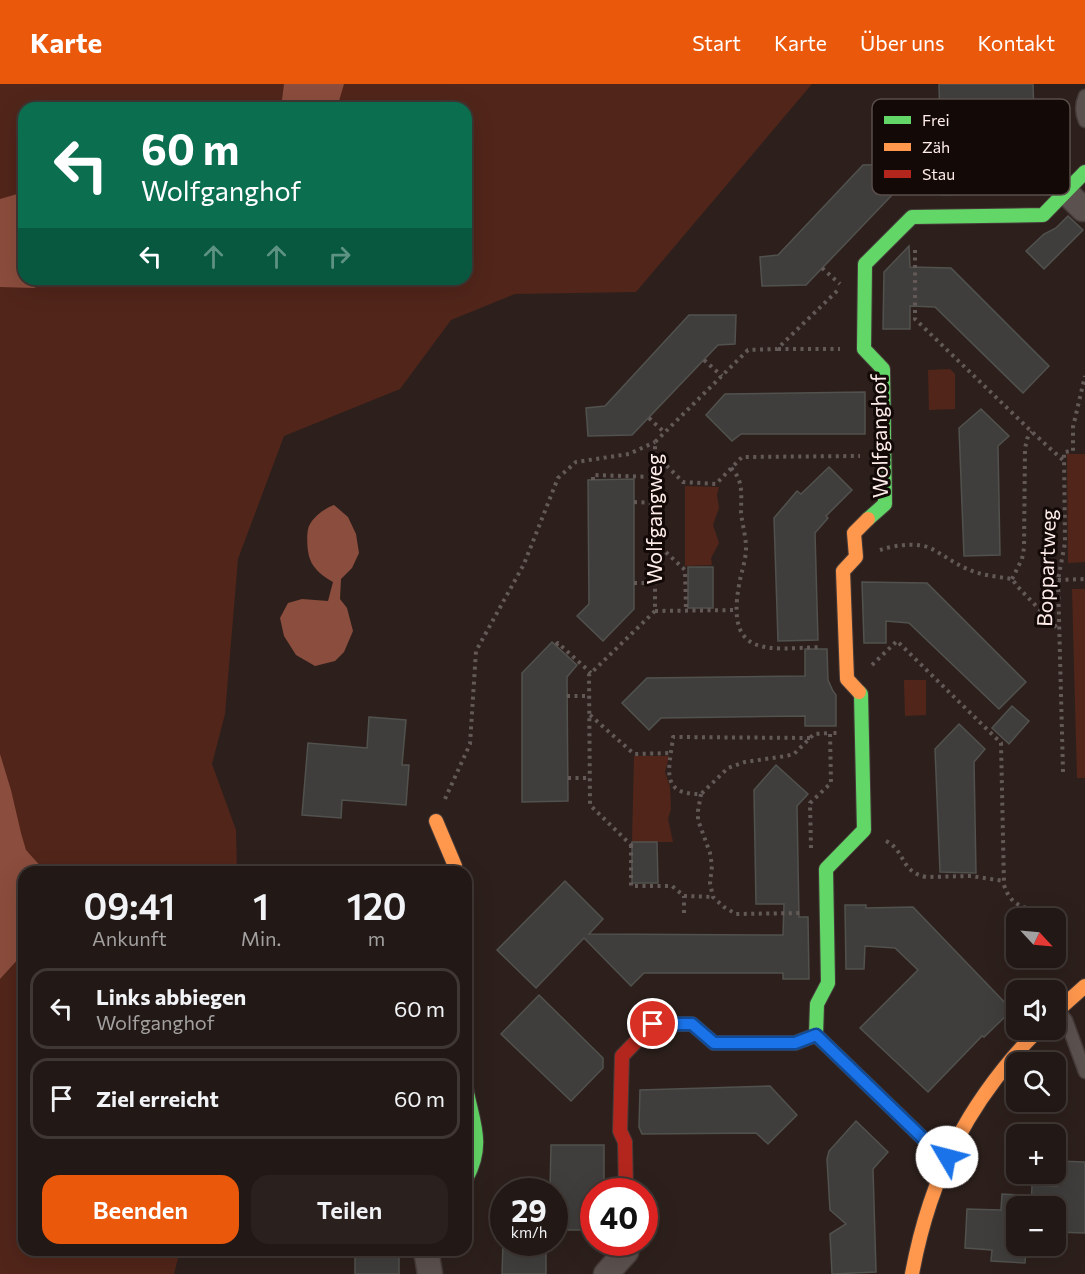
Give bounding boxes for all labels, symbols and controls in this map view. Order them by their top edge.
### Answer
text: Karte [30,25,102,59]
text: Start [692,30,741,55]
text: Karte [774,30,827,55]
text: Über uns [860,30,944,55]
text: Kontakt [977,30,1055,55]
legend [872,99,1070,195]
text: Frei [922,110,950,129]
text: 60 m [141,122,240,174]
icon: left [42,126,120,204]
text: Zäh [922,137,950,156]
text: Stau [922,164,955,183]
text: Wolfganghof [141,174,301,207]
icon: left [134,240,167,273]
icon: ahead [197,240,230,273]
icon: ahead [260,240,293,273]
icon: right [323,240,356,273]
street label: Wolfganghof [865,373,892,498]
street label: Wolfgangweg [641,454,666,584]
street label: Boppartweg [1031,509,1060,627]
text: 09:41 [83,883,175,927]
text: 1 [253,883,269,927]
text: 120 [347,883,407,927]
north arrow [1006,908,1066,968]
map controls [1006,908,1066,1256]
text: Ankunft [92,926,167,950]
text: Min. [241,926,281,950]
text: m [368,926,385,950]
button: sound [1006,980,1066,1040]
text: Links abbiegen [96,983,246,1010]
icon: left [45,992,78,1025]
text: 60 m [394,995,445,1022]
pin [627,998,678,1049]
icon: arrive [636,1007,669,1040]
text: Wolfganghof [96,1010,215,1034]
button: search [1006,1052,1066,1112]
icon: arrive [45,1082,78,1115]
text: Ziel erreicht [96,1085,219,1112]
text: 60 m [394,1085,445,1112]
button: + [1006,1124,1066,1184]
position arrow [915,1125,979,1189]
button: Beenden [42,1175,239,1244]
button: Teilen [251,1175,448,1244]
speed limit sign: 40 [580,1178,658,1256]
text: 29 [511,1191,547,1228]
button: − [1006,1196,1066,1256]
text: km/h [511,1223,547,1241]

